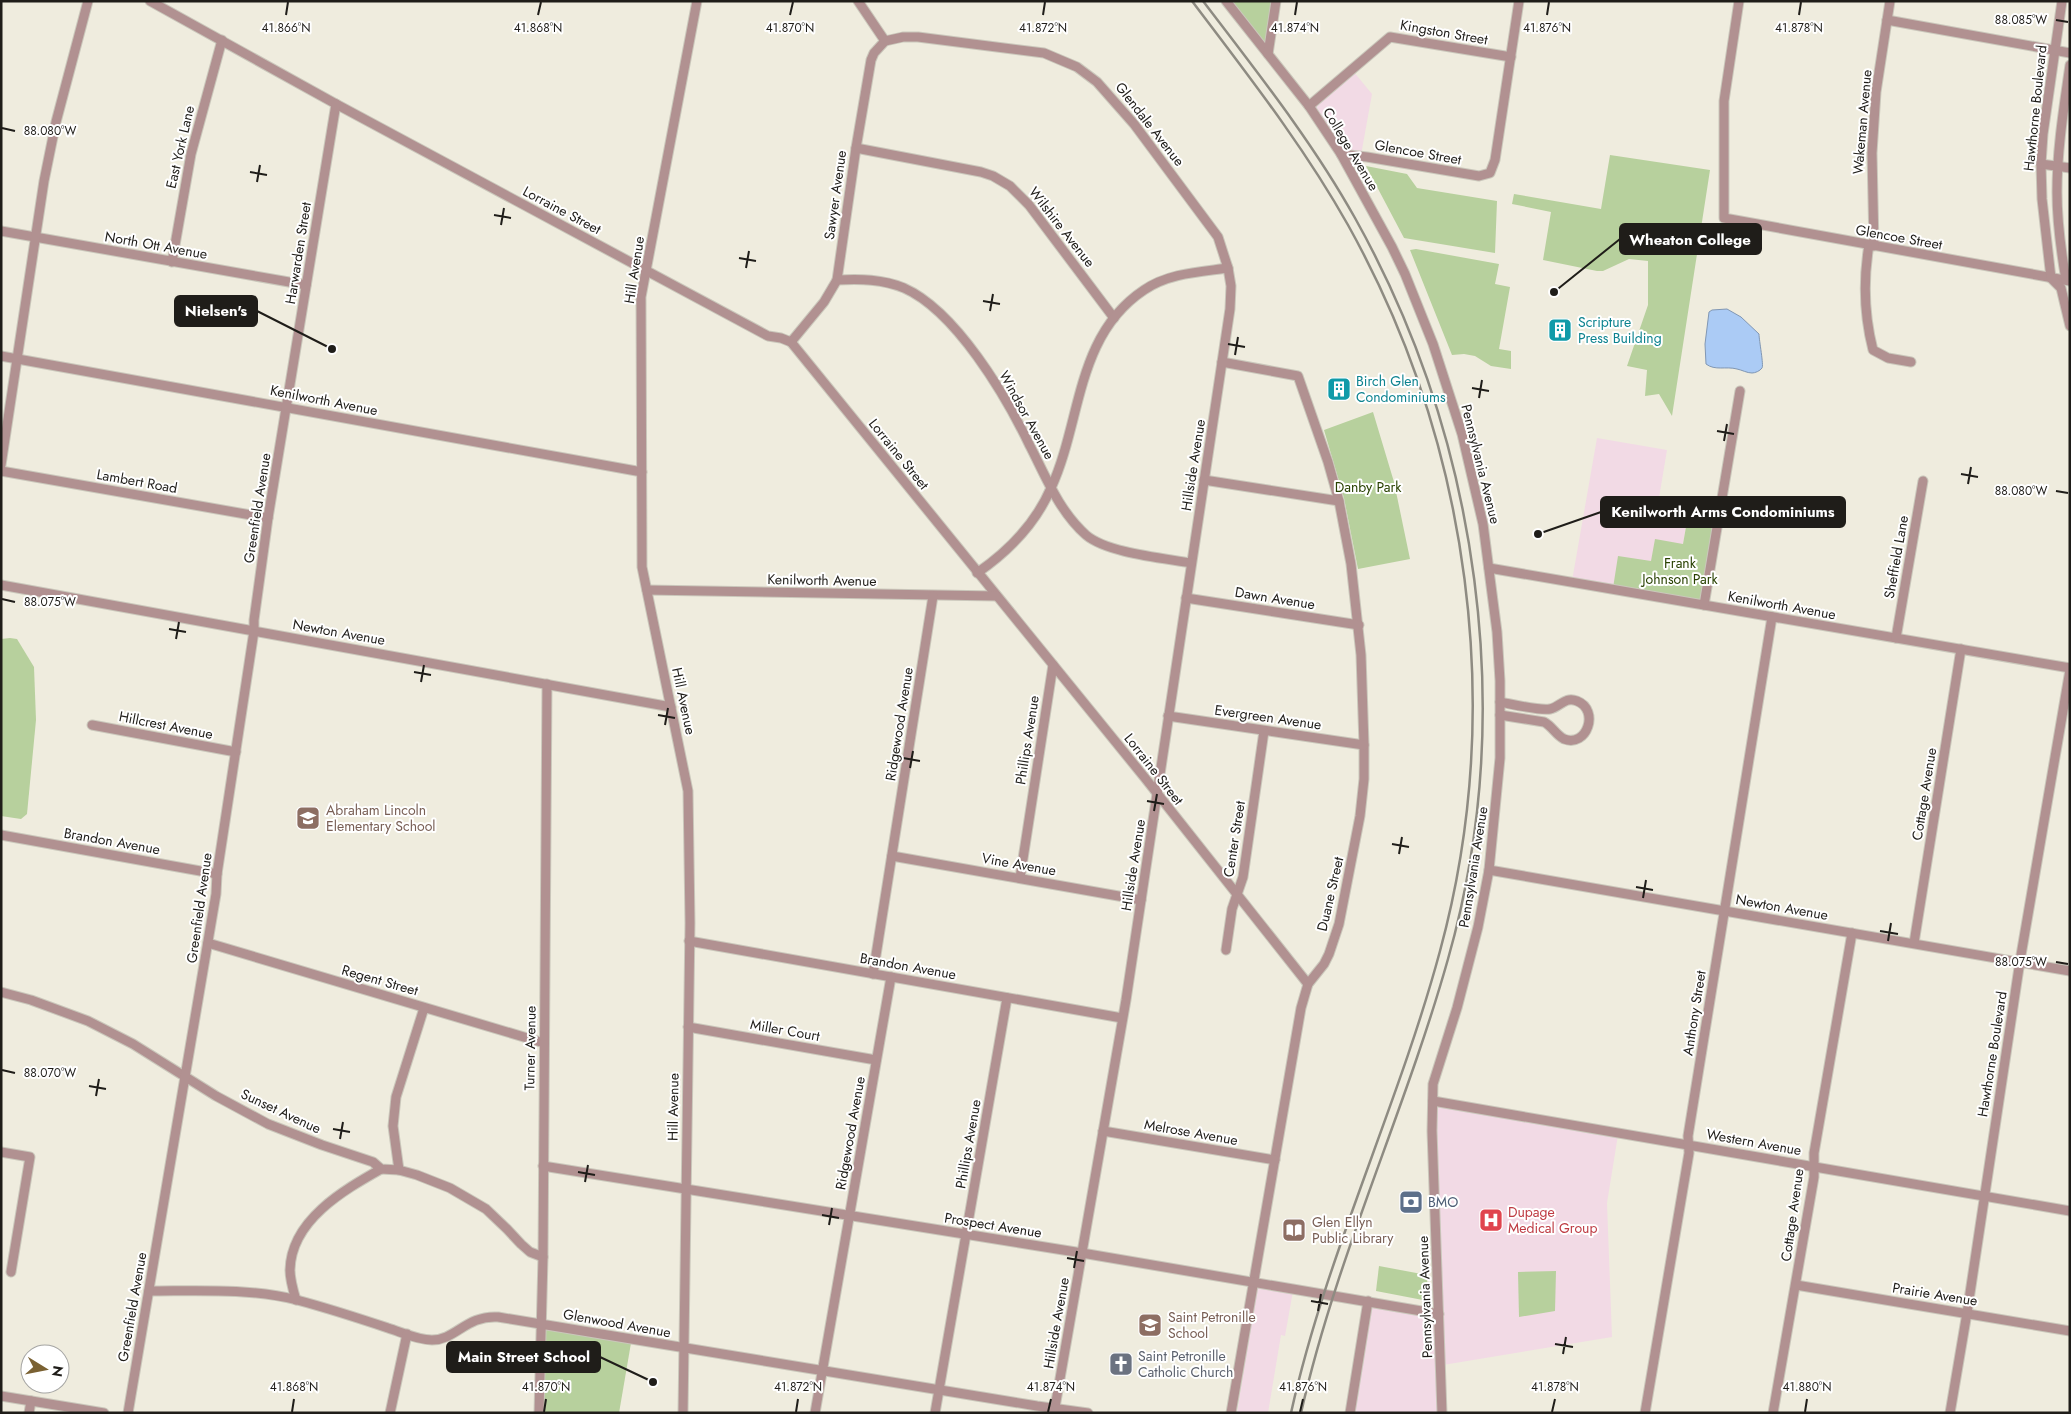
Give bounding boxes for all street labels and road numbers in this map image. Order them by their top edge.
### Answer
street label: Kingston Street [1399,14,1490,50]
street label: Hawthorne Boulevard [2018,44,2052,172]
street label: Wakeman Avenue [1847,69,1877,175]
street label: Glendale Avenue [1111,78,1189,170]
street label: East York Lane [161,104,199,190]
street label: College Avenue [1318,104,1384,194]
street label: Glencoe Street [1373,135,1464,170]
street label: Sawyer Avenue [819,149,851,241]
street label: Lorraine Street [519,181,605,239]
street label: Wilshire Avenue [1024,183,1100,271]
street label: Harwarden Street [280,200,316,306]
street label: Glencoe Street [1854,220,1945,255]
street label: North Ott Avenue [103,226,209,264]
street label: Hill Avenue [619,235,649,305]
street label: Windsor Avenue [994,367,1060,463]
street label: Kenilworth Avenue [269,380,379,420]
street label: Pennsylvania Avenue [1456,402,1506,526]
street label: Lorraine Street [864,414,934,494]
street label: Hillside Avenue [1176,418,1210,512]
street label: Greenfield Avenue [238,452,276,564]
street label: Lambert Road [95,464,179,498]
street label: Sheffield Lane [1879,514,1913,600]
street label: Kenilworth Avenue [767,569,877,591]
street label: Dawn Avenue [1233,582,1317,614]
street label: Kenilworth Avenue [1726,586,1838,624]
street label: Newton Avenue [291,614,387,650]
street label: Hill Avenue [667,666,701,736]
street label: Ridgewood Avenue [880,666,918,782]
street label: Phillips Avenue [1010,694,1044,786]
street label: Evergreen Avenue [1213,700,1323,734]
street label: Hillcrest Avenue [117,706,215,744]
street label: Lorraine Street [1120,729,1189,810]
street label: Cottage Avenue [1907,746,1941,842]
street label: Center Street [1218,799,1250,879]
street label: Pennsylvania Avenue [1454,805,1492,929]
street label: Hillside Avenue [1116,818,1150,912]
street label: Brandon Avenue [62,823,162,859]
street label: Vine Avenue [980,848,1058,880]
street label: Greenfield Avenue [181,852,217,964]
street label: Duane Street [1312,854,1348,933]
street label: Newton Avenue [1734,889,1830,925]
street label: Brandon Avenue [858,948,958,984]
street label: Regent Street [339,960,421,1001]
street label: Anthony Street [1677,968,1711,1057]
street label: Hawthorne Boulevard [1972,990,2012,1118]
street label: Turner Avenue [519,1005,541,1091]
street label: Miller Court [749,1014,822,1046]
street label: Hill Avenue [662,1073,684,1141]
street label: Ridgewood Avenue [830,1075,870,1191]
street label: Sunset Avenue [238,1084,324,1138]
street label: Phillips Avenue [950,1098,986,1190]
street label: Melrose Avenue [1143,1114,1239,1150]
street label: Western Avenue [1705,1124,1803,1160]
street label: Cottage Avenue [1776,1167,1808,1263]
street label: Prospect Avenue [943,1207,1043,1243]
street label: Pennsylvania Avenue [1413,1235,1437,1359]
street label: Greenfield Avenue [113,1251,151,1363]
street label: Hillside Avenue [1038,1276,1074,1370]
street label: Prairie Avenue [1891,1277,1979,1311]
street label: Glenwood Avenue [562,1304,672,1342]

